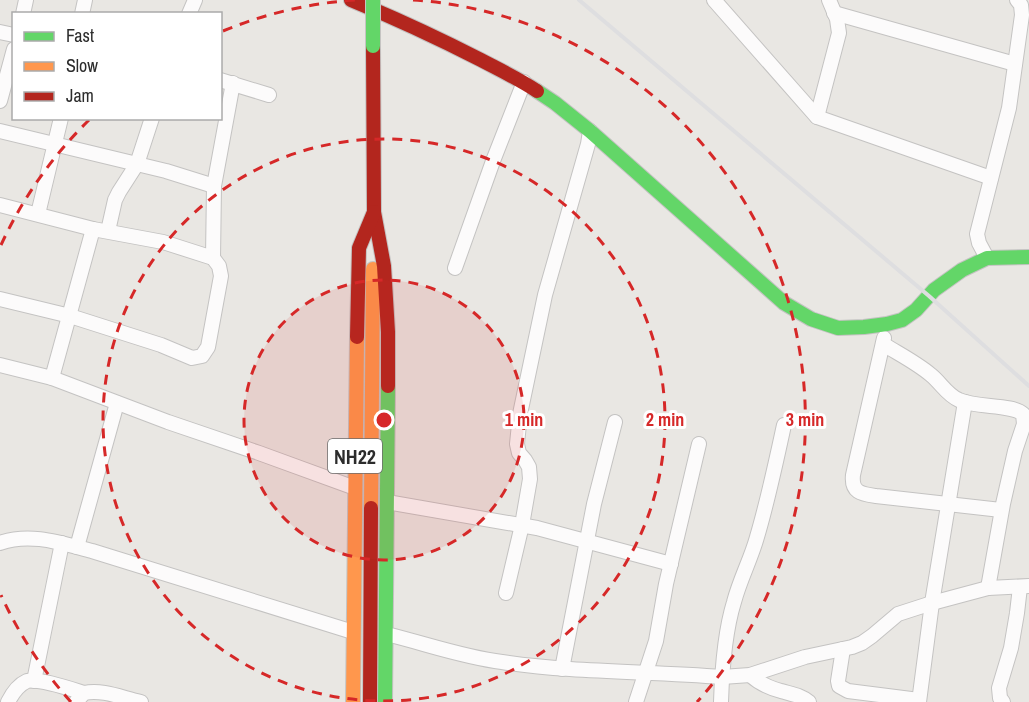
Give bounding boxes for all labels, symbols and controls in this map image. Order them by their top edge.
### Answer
legend [12,12,222,120]
text: Fast [66,23,94,48]
text: Slow [66,53,98,78]
text: Jam [66,83,94,108]
text: 1 min [505,407,543,432]
text: 2 min [646,407,684,432]
text: 3 min [786,407,824,432]
centre of rings [374,410,394,430]
road number: NH22 [328,439,382,473]

